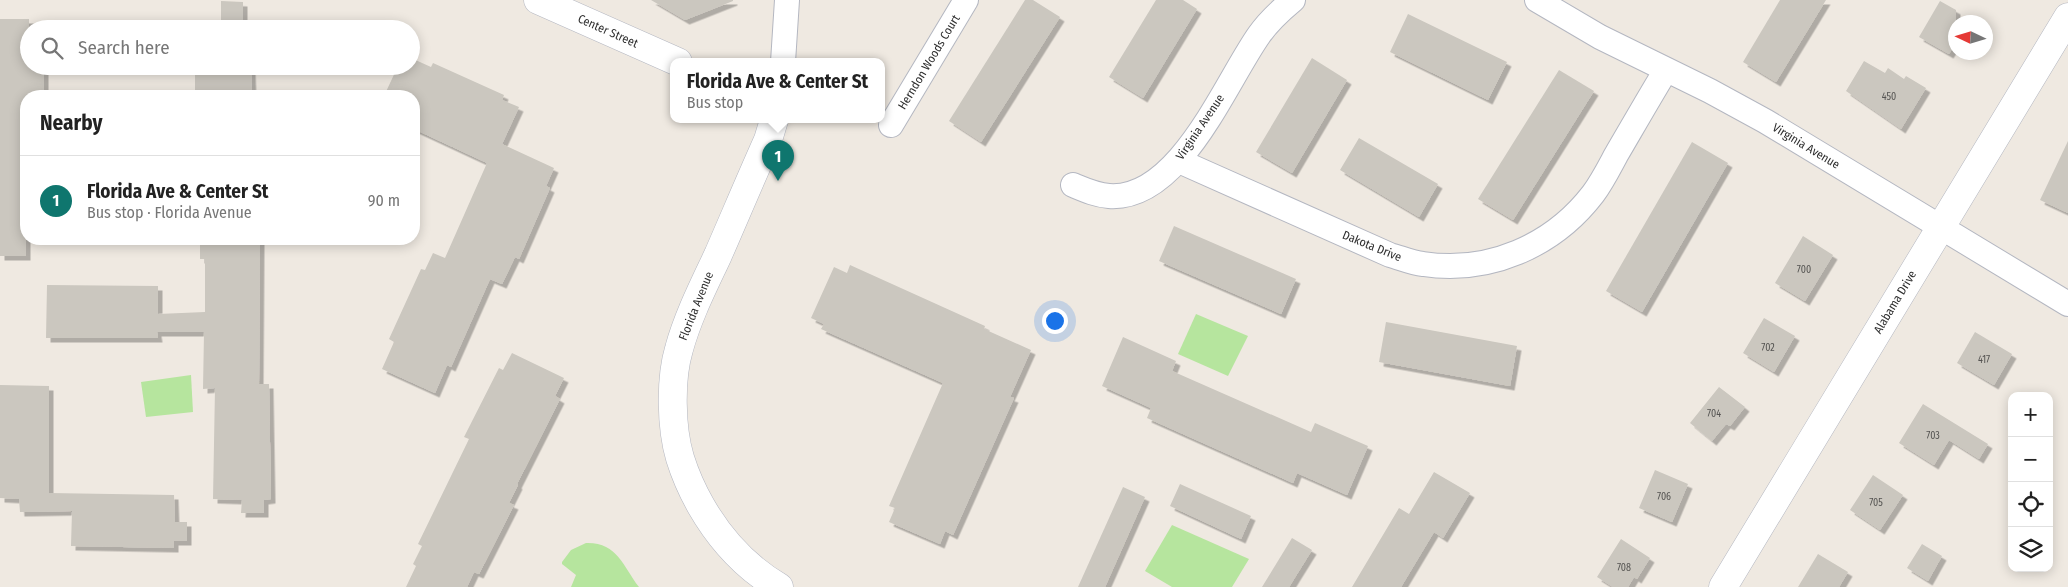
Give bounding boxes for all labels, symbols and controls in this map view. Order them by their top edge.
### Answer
street label: Center Street [576,12,640,51]
street label: Herndon Woods Court [895,12,963,112]
north arrow [1948,15,1993,60]
search box [20,20,420,75]
icon: search [38,34,66,62]
text: Search here [78,36,170,59]
popup [670,58,885,123]
text: Florida Ave & Center St [687,70,868,93]
house number: 450 [1882,91,1896,103]
street label: Virginia Avenue [1173,92,1227,162]
text: Bus stop [687,93,743,112]
text: Nearby [40,110,102,136]
street label: Virginia Avenue [1770,120,1842,172]
pin: 1 [762,140,794,181]
text: Florida Ave & Center St [87,180,268,203]
text: 1 [53,191,59,210]
text: 90 m [368,191,400,210]
text: Bus stop · Florida Avenue [87,203,252,222]
street label: Dakota Drive [1340,228,1404,264]
house number: 700 [1797,264,1811,276]
street label: Alabama Drive [1871,268,1919,336]
street label: Florida Avenue [676,269,716,342]
your location [1042,308,1068,334]
house number: 702 [1761,342,1775,354]
house number: 417 [1978,354,1990,366]
map controls [2008,392,2053,572]
button: + [2008,392,2053,437]
house number: 704 [1707,408,1721,420]
house number: 703 [1926,430,1940,442]
button: − [2008,437,2053,482]
button: locate [2008,482,2053,527]
house number: 706 [1657,491,1671,503]
house number: 705 [1869,497,1883,509]
button: layers [2008,527,2053,572]
house number: 708 [1617,562,1631,574]

